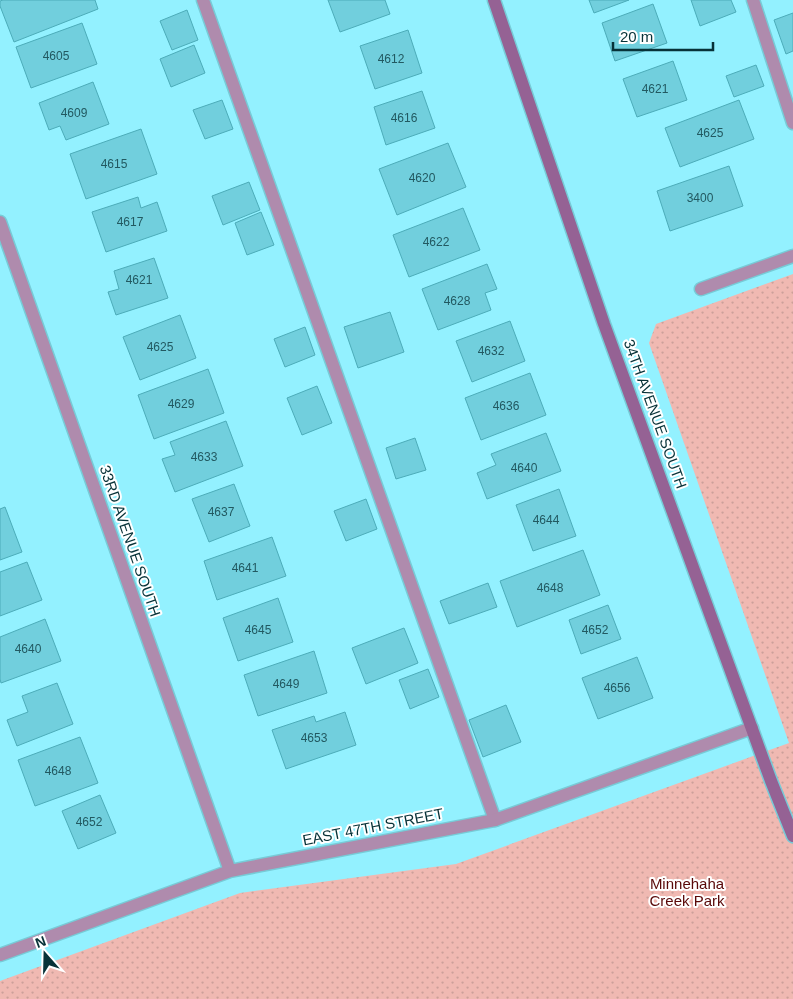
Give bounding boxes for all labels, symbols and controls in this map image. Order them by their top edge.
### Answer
scale bar [613,20,713,52]
text: 20 m [620,28,653,45]
house number: 4605 [43,49,70,63]
house number: 4612 [378,52,405,66]
house number: 4621 [642,82,669,96]
house number: 4609 [61,106,88,120]
house number: 4616 [391,111,418,125]
house number: 4625 [697,126,724,140]
house number: 4615 [101,157,128,171]
house number: 4620 [409,171,436,185]
house number: 3400 [687,191,714,205]
house number: 4617 [117,215,144,229]
house number: 4622 [423,235,450,249]
house number: 4621 [126,273,153,287]
house number: 4628 [444,294,471,308]
street label: 34TH AVENUE SOUTH [621,337,690,491]
house number: 4625 [147,340,174,354]
house number: 4632 [478,344,505,358]
house number: 4629 [168,397,195,411]
house number: 4636 [493,399,520,413]
house number: 4633 [191,450,218,464]
house number: 4640 [511,461,538,475]
street label: 33RD AVENUE SOUTH [97,463,164,619]
house number: 4637 [208,505,235,519]
house number: 4644 [533,513,560,527]
house number: 4641 [232,561,259,575]
house number: 4648 [537,581,564,595]
house number: 4645 [245,623,272,637]
house number: 4652 [582,623,609,637]
house number: 4640 [15,642,42,656]
house number: 4649 [273,677,300,691]
house number: 4656 [604,681,631,695]
house number: 4653 [301,731,328,745]
house number: 4648 [45,764,72,778]
street label: EAST 47TH STREET [301,805,445,849]
house number: 4652 [76,815,103,829]
park label: Minnehaha Creek Park [649,875,725,909]
north arrow [20,929,70,979]
text: N [33,933,48,951]

